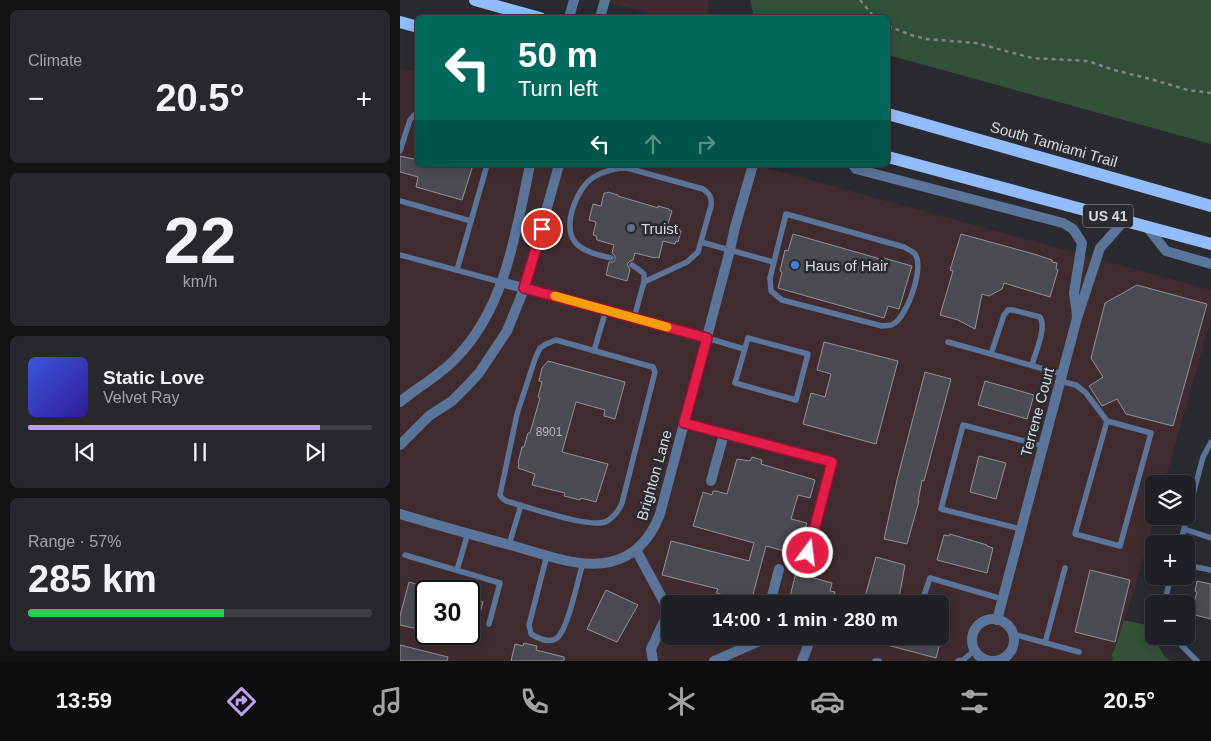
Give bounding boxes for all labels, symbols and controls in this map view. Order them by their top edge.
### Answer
icon: left [435,35,500,100]
text: 50 m [518,35,598,74]
text: Climate [28,52,82,69]
text: Turn left [518,76,598,101]
text: 20.5° [155,77,245,119]
text: − [28,83,44,114]
text: + [356,83,372,114]
street label: South Tamiami Trail [988,118,1120,170]
icon: left [586,130,614,158]
icon: ahead [639,130,667,158]
icon: right [692,130,720,158]
text: 22 [164,204,236,277]
road number: US 41 [1083,205,1133,228]
pin [521,208,563,250]
icon: arrive [528,215,556,243]
place label: Truist [641,220,679,237]
marker: Truist [625,222,637,234]
place label: Haus of Hair [805,257,888,274]
marker: Haus of Hair [789,259,801,271]
text: km/h [183,273,217,290]
street label: Terrene Court [1017,365,1057,458]
text: Static Love [103,367,204,388]
text: Velvet Ray [103,389,179,406]
house number: 8901 [536,425,563,439]
street label: Brighton Lane [633,428,675,522]
icon: previous [71,438,99,466]
icon: pause [186,438,214,466]
icon: next [301,438,329,466]
map controls [1145,475,1195,645]
button: layers [1145,475,1195,525]
position arrow [781,526,833,578]
text: Range · 57% [28,533,121,550]
button: + [1145,535,1195,585]
text: 285 km [28,558,157,600]
speed limit sign: 30 [415,580,480,645]
button: − [1145,595,1195,645]
text: 14:00 · 1 min · 280 m [712,609,898,630]
icon: directions [224,684,259,719]
icon: music [370,684,405,719]
icon: phone [517,684,552,719]
icon: climate [664,684,699,719]
icon: car [810,684,845,719]
icon: filters [957,684,992,719]
text: 13:59 [56,688,112,713]
text: 20.5° [1103,688,1155,713]

